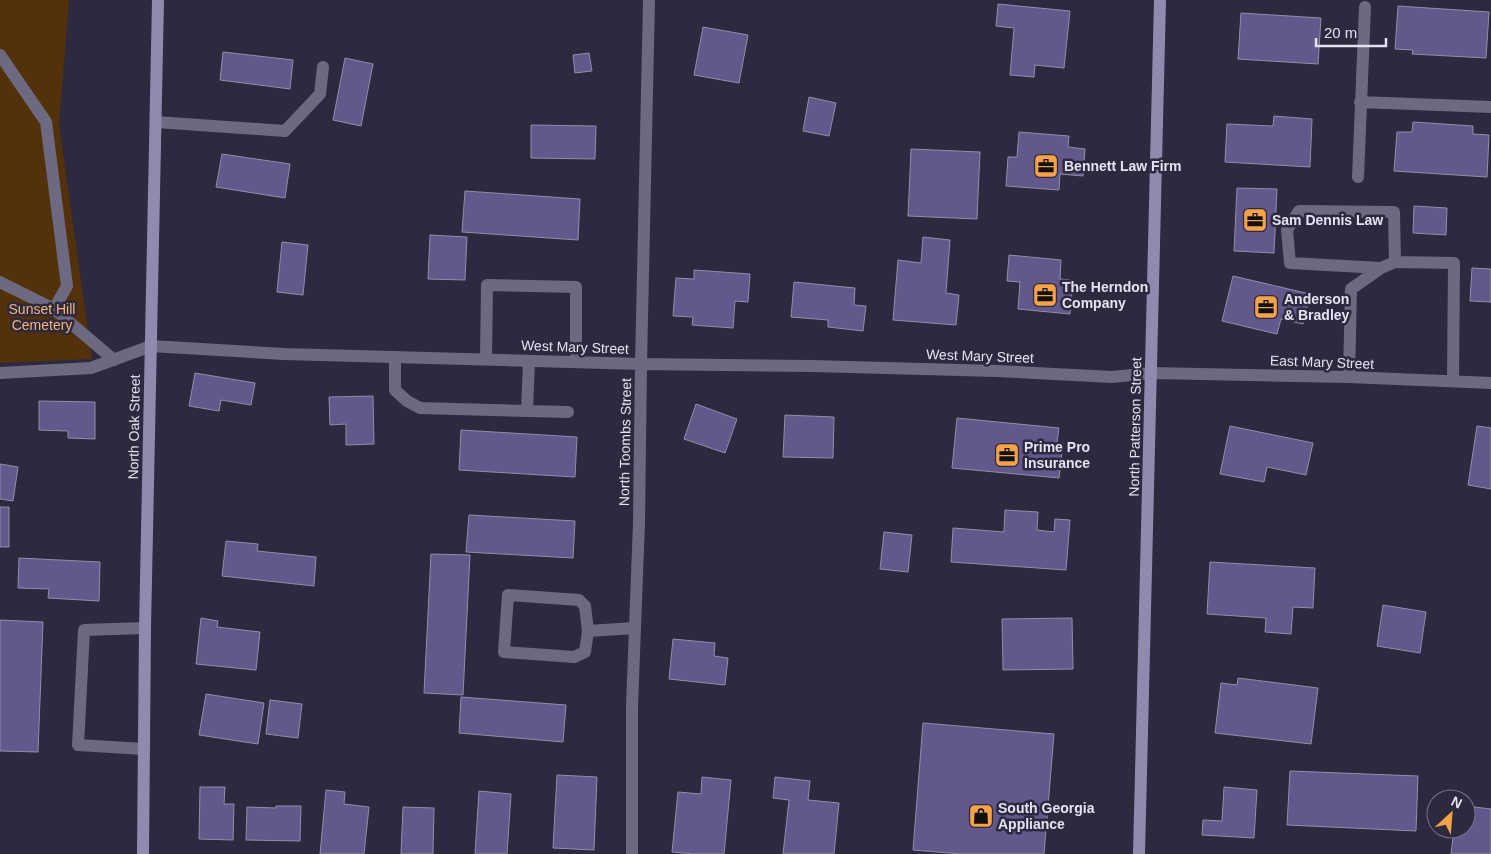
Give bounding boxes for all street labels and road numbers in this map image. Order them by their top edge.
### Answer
street label: West Mary Street [521,337,629,357]
street label: West Mary Street [926,346,1034,366]
street label: East Mary Street [1270,352,1374,372]
street label: North Patterson Street [1126,357,1144,497]
street label: North Oak Street [125,374,143,480]
street label: North Toombs Street [616,378,634,506]

